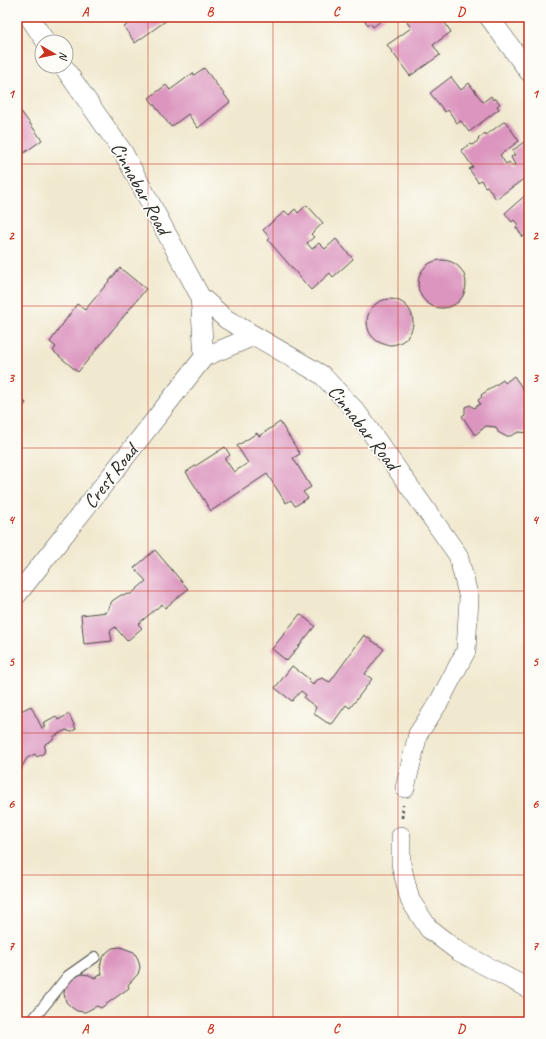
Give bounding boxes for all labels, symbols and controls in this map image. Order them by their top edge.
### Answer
text: A [82,4,90,20]
text: B [207,4,215,20]
text: C [333,4,341,20]
text: D [457,4,466,20]
north arrow [34,34,74,74]
text: N [56,51,71,62]
text: 1 [8,86,16,102]
text: 1 [532,86,540,102]
street label: Cinnabar Road [105,138,178,241]
text: 2 [8,228,15,244]
text: 2 [532,228,539,244]
text: 3 [8,370,15,386]
text: 3 [532,370,539,386]
street label: Cinnabar Road [322,380,407,478]
street label: Crest Road [78,437,145,513]
text: 4 [8,512,16,528]
text: 4 [532,512,540,528]
text: 5 [8,654,15,670]
text: 5 [532,654,539,670]
text: 6 [8,796,15,812]
text: 6 [532,796,539,812]
text: 7 [8,938,15,954]
text: 7 [532,938,539,954]
text: A [82,1021,90,1037]
text: B [207,1021,215,1037]
text: C [333,1021,341,1037]
text: D [457,1021,466,1037]

